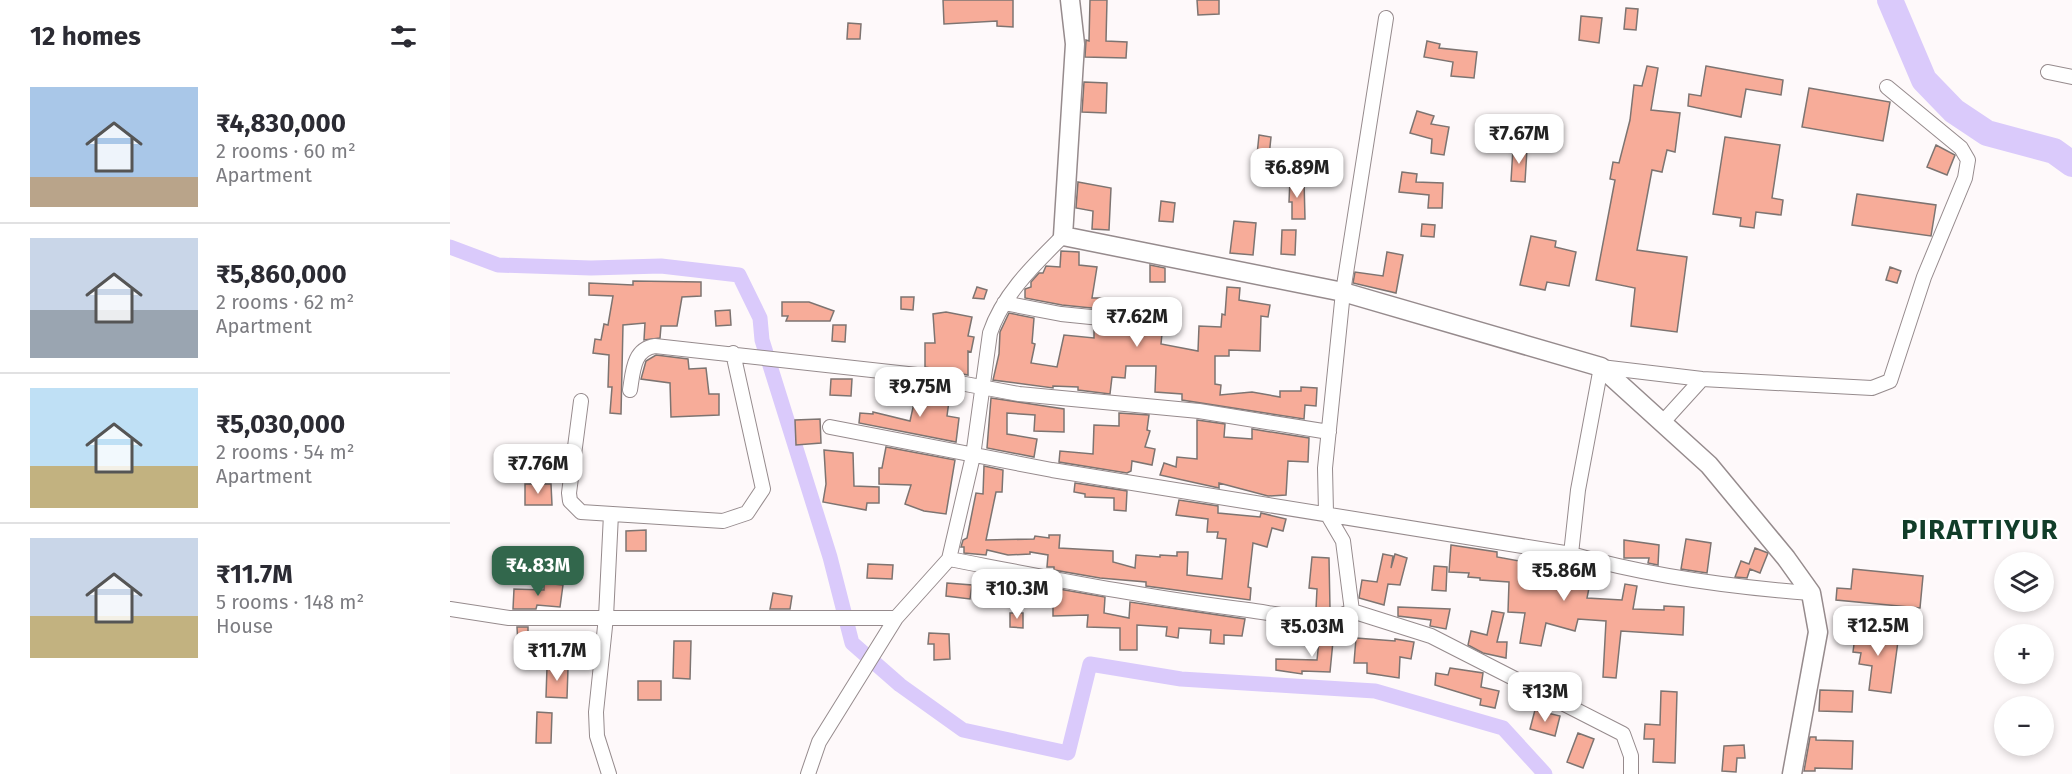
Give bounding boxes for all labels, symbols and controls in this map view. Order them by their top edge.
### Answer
icon: filters [387,20,420,53]
text: 12 homes [30,21,141,52]
text: ₹4,830,000 [216,108,346,139]
icon: home [78,111,150,183]
pin: ₹7.67M [1470,114,1568,165]
text: ₹7.67M [1489,121,1549,145]
text: 2 rooms · 60 m² [216,139,356,163]
pin: ₹6.89M [1248,148,1346,199]
text: ₹6.89M [1264,155,1330,179]
text: Apartment [216,163,312,187]
text: ₹5,860,000 [216,259,347,290]
icon: home [78,262,150,334]
text: 2 rooms · 62 m² [216,290,354,314]
pin: ₹7.62M [1088,297,1186,348]
text: ₹7.62M [1106,304,1168,328]
text: Apartment [216,314,312,338]
pin: ₹9.75M [871,367,969,418]
text: ₹9.75M [889,374,951,398]
text: ₹5,030,000 [216,409,345,440]
icon: home [78,412,150,484]
text: 2 rooms · 54 m² [216,440,355,464]
pin: ₹7.76M [489,444,587,495]
text: ₹7.76M [508,451,569,475]
text: Apartment [216,464,312,488]
district label: PIRATTIYUR [1901,514,2059,546]
pin: ₹4.83M [489,546,587,597]
pin: ₹5.86M [1515,551,1613,602]
map controls [1994,552,2054,756]
button: layers [1994,552,2054,612]
text: ₹4.83M [506,553,570,577]
text: ₹5.86M [1532,558,1596,582]
text: ₹11.7M [216,559,293,590]
icon: home [78,562,150,634]
pin: ₹10.3M [968,569,1066,620]
text: ₹10.3M [985,576,1049,600]
text: 5 rooms · 148 m² [216,590,364,614]
pin: ₹12.5M [1829,606,1927,657]
pin: ₹5.03M [1263,607,1361,658]
text: ₹12.5M [1847,613,1909,637]
text: House [216,614,273,638]
text: ₹5.03M [1280,614,1344,638]
button: + [1994,624,2054,684]
pin: ₹11.7M [508,631,606,682]
text: ₹11.7M [528,638,586,662]
pin: ₹13M [1509,672,1581,723]
text: ₹13M [1522,679,1568,703]
button: − [1994,696,2054,756]

